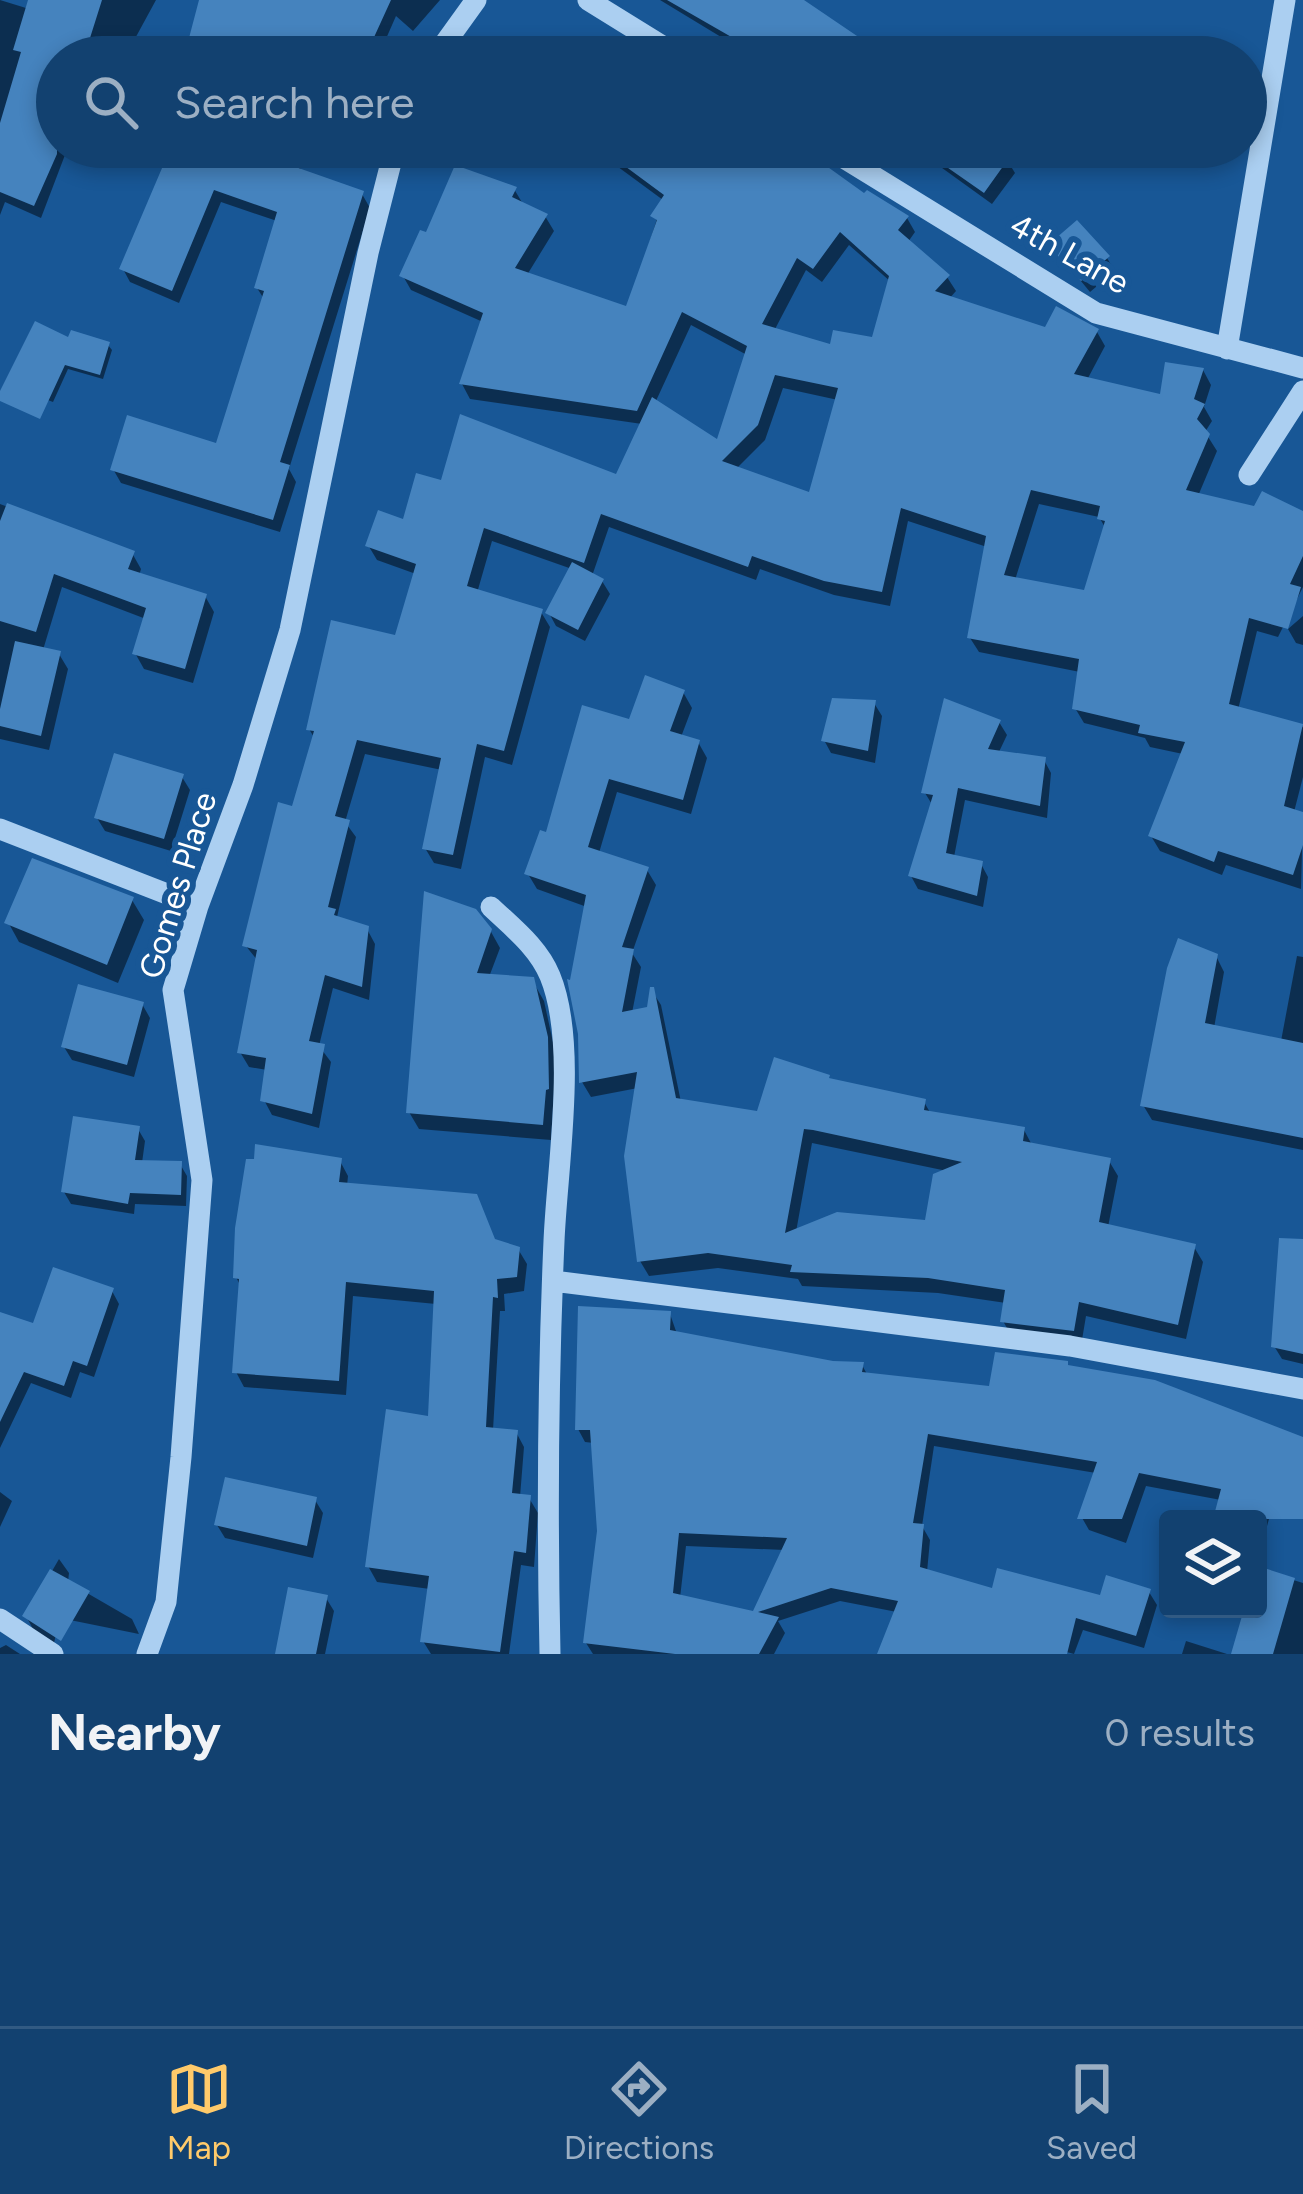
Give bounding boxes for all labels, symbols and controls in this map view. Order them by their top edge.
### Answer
search box [36,36,1267,168]
icon: search [78,69,144,135]
text: Search here [174,75,414,129]
street label: 4th Lane [1003,205,1136,302]
street label: Gomes Place [131,787,224,983]
map controls [1159,1510,1267,1618]
button: layers [1159,1510,1267,1618]
text: Nearby [48,1702,221,1763]
text: 0 results [1104,1709,1255,1756]
tab: Map [166,2056,232,2167]
tab: Directions [564,2056,714,2167]
tab: Saved [1046,2056,1137,2167]

